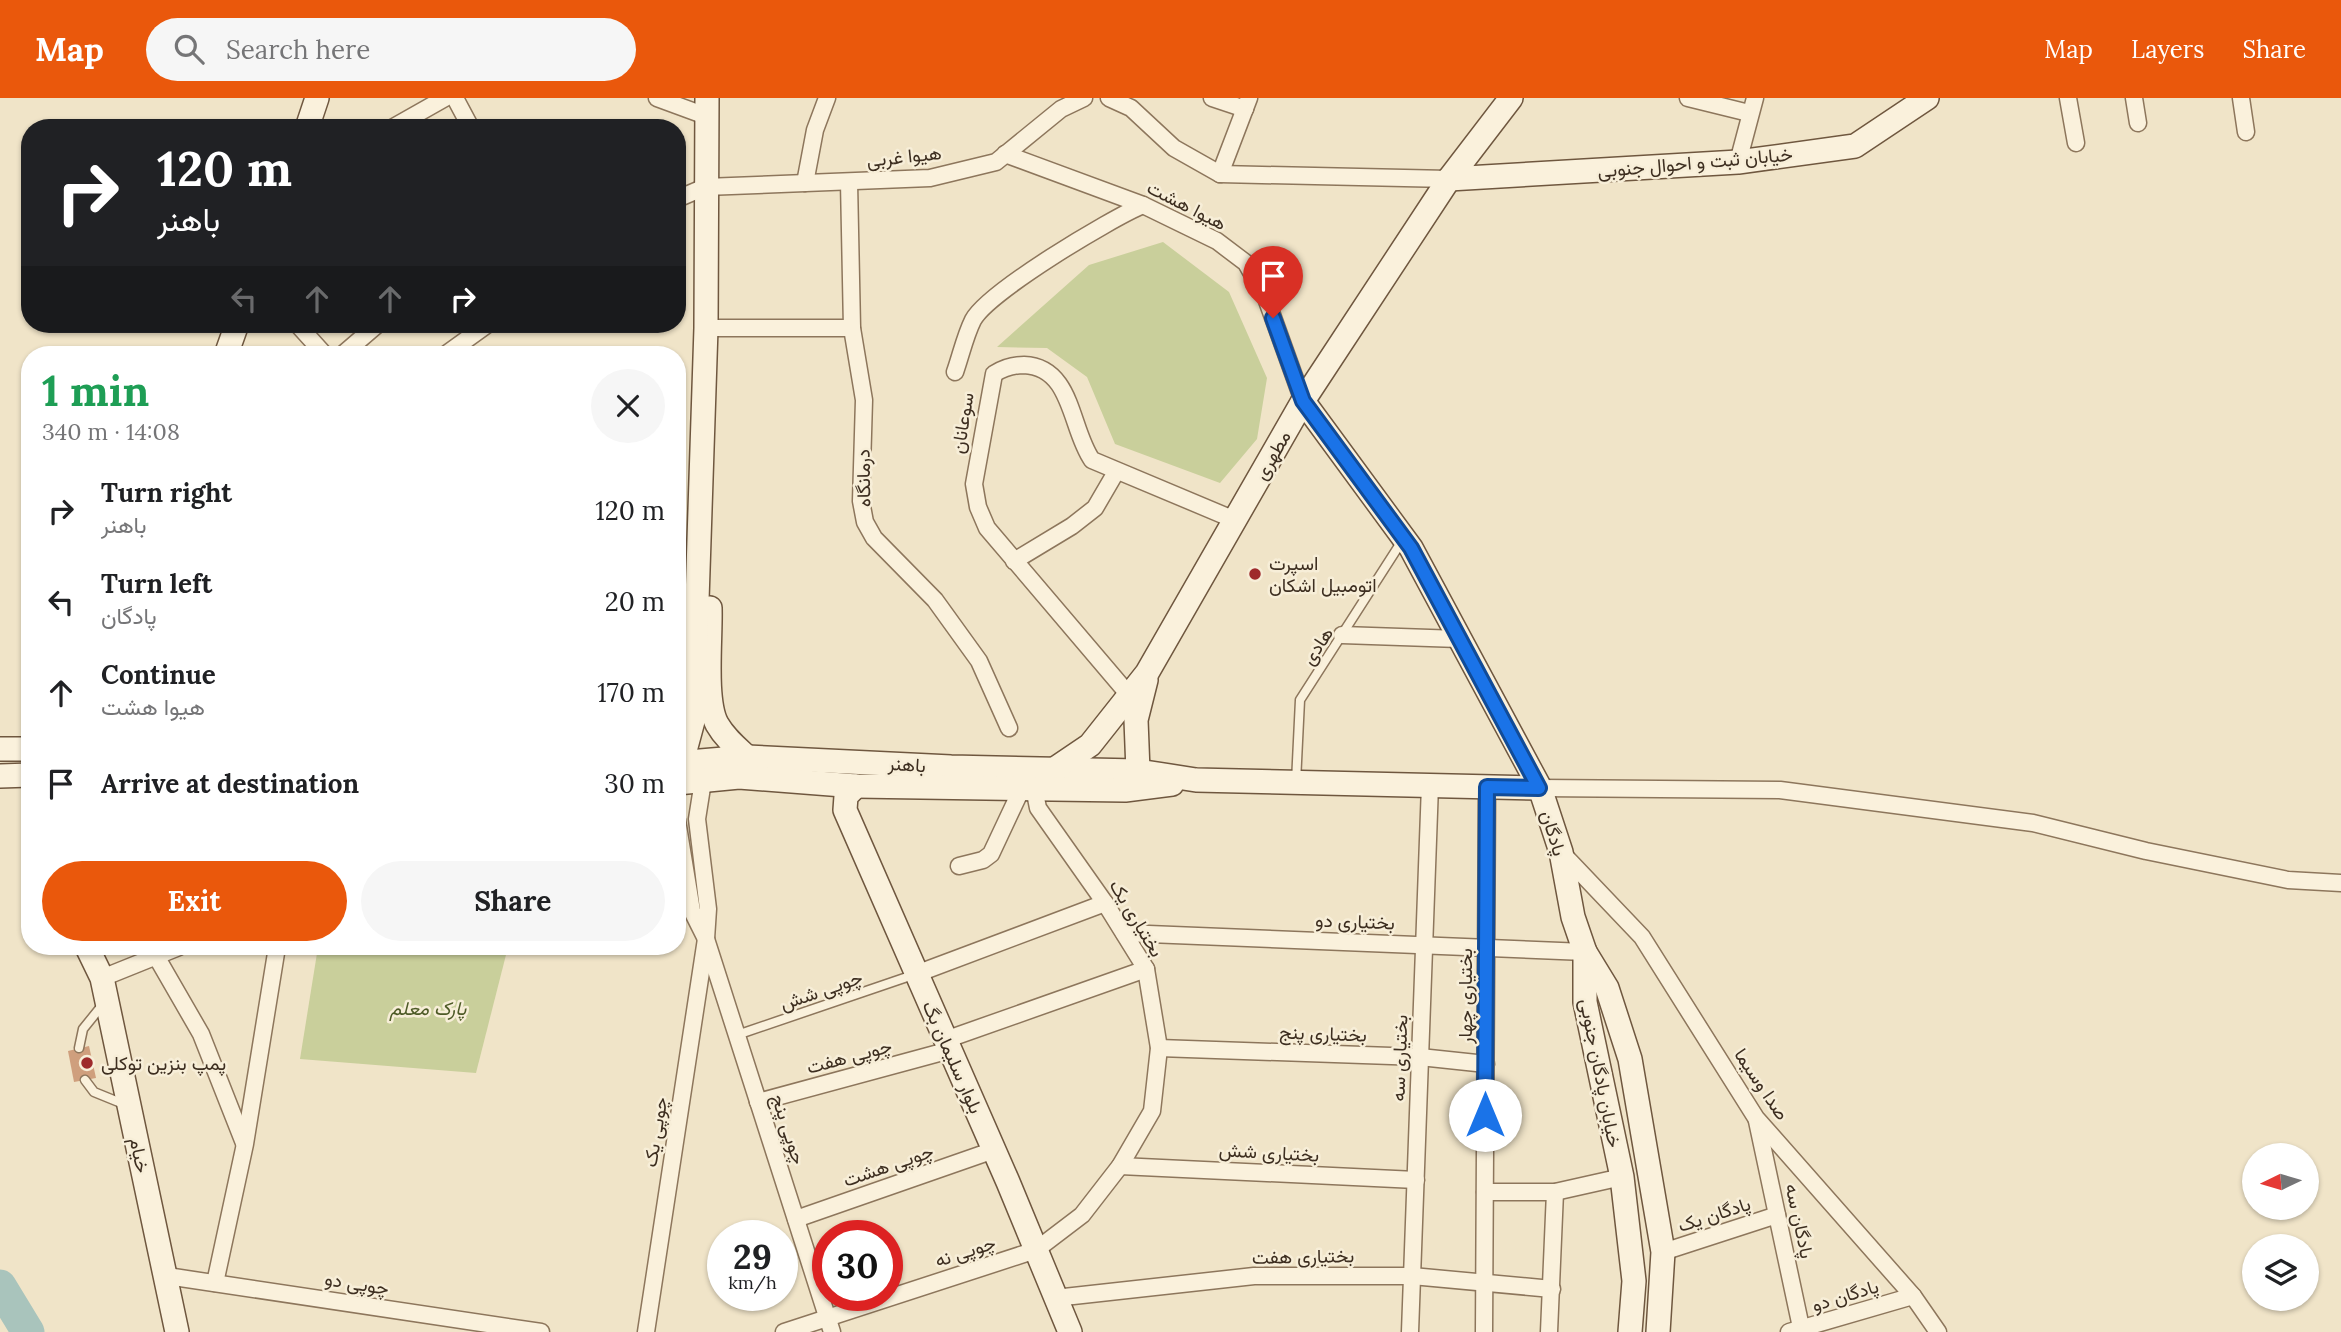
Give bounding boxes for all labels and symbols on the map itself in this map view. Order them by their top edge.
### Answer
street label: هیوا غربی [865,140,943,172]
street label: خیابان ثبت و احوال جنوبی [1596,142,1794,182]
street label: هیوا هشت [1143,175,1231,235]
pin [1243,246,1303,318]
street label: سوعانان [945,391,979,455]
street label: مطهری [1248,426,1296,484]
street label: درمانگاه [850,449,876,507]
place label: اسپرت اتومبیل اشکان [1269,551,1377,597]
marker: اسپرت اتومبیل اشکان [1247,566,1263,582]
street label: هادی [1296,622,1338,670]
street label: باهنر [886,751,927,777]
street label: پادگان [1534,807,1572,859]
street label: بختیاری یک [1105,875,1169,961]
street label: بختیاری دو [1315,908,1395,934]
street label: بختیاری چهار [1453,948,1479,1045]
street label: چوپی شش [777,965,866,1017]
park label: پارک معلم [389,996,467,1022]
street label: خیابان پادگان جنوبی [1573,996,1627,1150]
street label: بلوار سلیمان بگ [917,997,989,1117]
street label: بختیاری سه [1385,1014,1413,1102]
street label: بختیاری پنج [1279,1019,1367,1049]
street label: چوپی هفت [804,1033,895,1081]
street label: صدا وسیما [1729,1043,1795,1125]
place label: پمپ بنزین توکلی [101,1051,226,1077]
marker: پمپ بنزین توکلی [79,1055,95,1071]
position arrow [1448,1078,1522,1152]
street label: چوپی پنج [764,1091,812,1168]
street label: چوپی یک [638,1095,674,1169]
street label: خیام [124,1135,155,1175]
street label: بختیاری شش [1218,1137,1320,1167]
street label: چوپی هشت [840,1138,937,1194]
north arrow [2242,1143,2319,1220]
street label: پادگان سه [1778,1181,1820,1261]
street label: پادگان یک [1675,1191,1754,1239]
speed limit sign: 30 [812,1220,903,1311]
street label: چوپی نه [932,1230,999,1274]
street label: بختیاری هفت [1252,1243,1354,1269]
street label: چوپی دو [323,1266,391,1302]
street label: پادگان دو [1809,1273,1882,1318]

